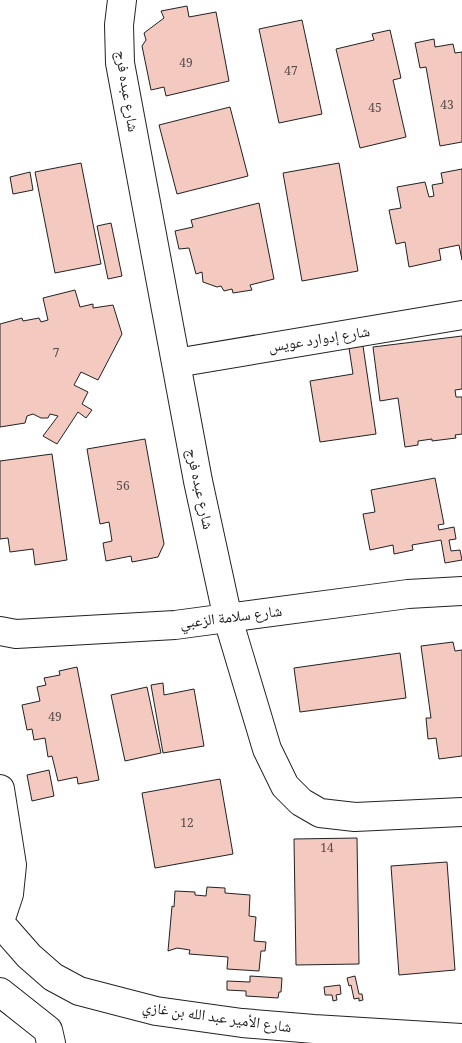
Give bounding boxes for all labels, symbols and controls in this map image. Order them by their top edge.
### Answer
street label: شارع عبده فرج [106,49,144,134]
house number: 49 [179,54,193,75]
house number: 47 [284,62,298,83]
house number: 43 [440,96,454,117]
house number: 45 [368,99,382,120]
street label: شارع إدوارد عويس [267,320,372,362]
house number: 7 [53,344,60,365]
street label: شارع عبده فرج [177,446,219,532]
house number: 56 [116,477,130,498]
street label: شارع سلامة الزعبي [179,600,284,638]
house number: 49 [48,708,62,729]
house number: 12 [180,814,194,835]
house number: 14 [320,839,334,860]
street label: شارع الأمير عبد الله بن غازي [140,996,293,1042]

